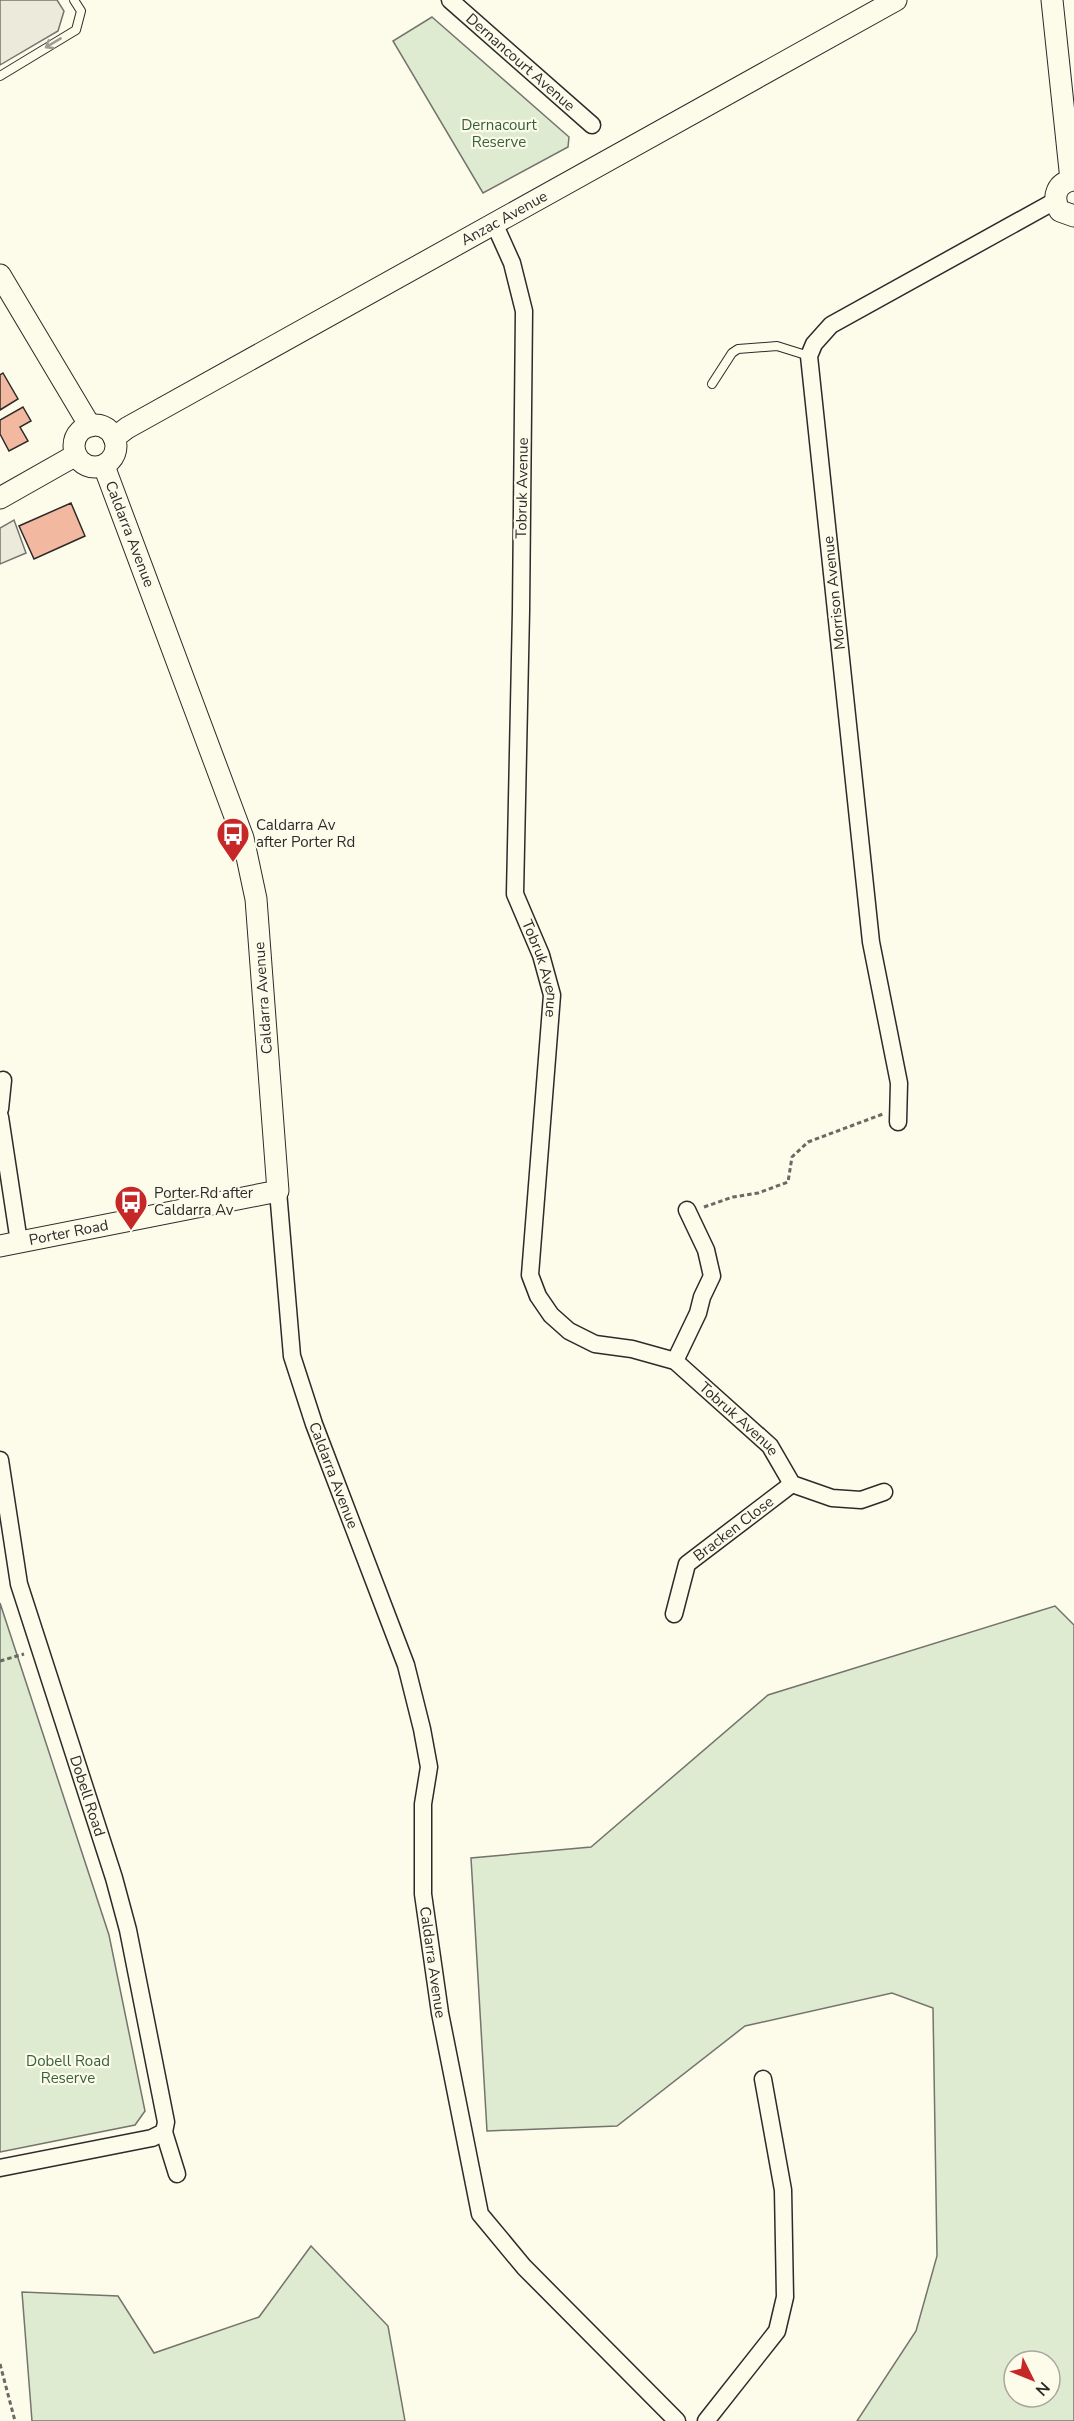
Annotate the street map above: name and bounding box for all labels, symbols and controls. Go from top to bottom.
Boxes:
street label: Dernancourt Avenue [462,9,579,116]
one-way arrow [45,38,62,50]
park label: Dernacourt Reserve [461,115,538,152]
street label: Anzac Avenue [457,186,551,250]
street label: Tobruk Avenue [511,437,533,539]
street label: Caldarra Avenue [101,478,159,590]
street label: Morrison Avenue [818,535,850,651]
place label: Caldarra Av after Porter Rd [256,815,355,852]
bus stop icon: Caldarra Av after Porter Rd [215,816,251,863]
street label: Tobruk Avenue [517,917,562,1018]
street label: Caldarra Avenue [249,941,277,1055]
place label: Porter Rd after Caldarra Av [154,1183,254,1220]
bus stop icon: Porter Rd after Caldarra Av [113,1184,149,1231]
street label: Porter Road [27,1215,110,1250]
street label: Tobruk Avenue [695,1377,783,1459]
street label: Caldarra Avenue [304,1419,363,1531]
street label: Bracken Close [689,1492,778,1566]
street label: Dobell Road [65,1753,110,1839]
street label: Caldarra Avenue [415,1905,451,2020]
park label: Dobell Road Reserve [26,2051,110,2088]
north arrow [1002,2349,1062,2409]
text: N [1030,2377,1054,2400]

